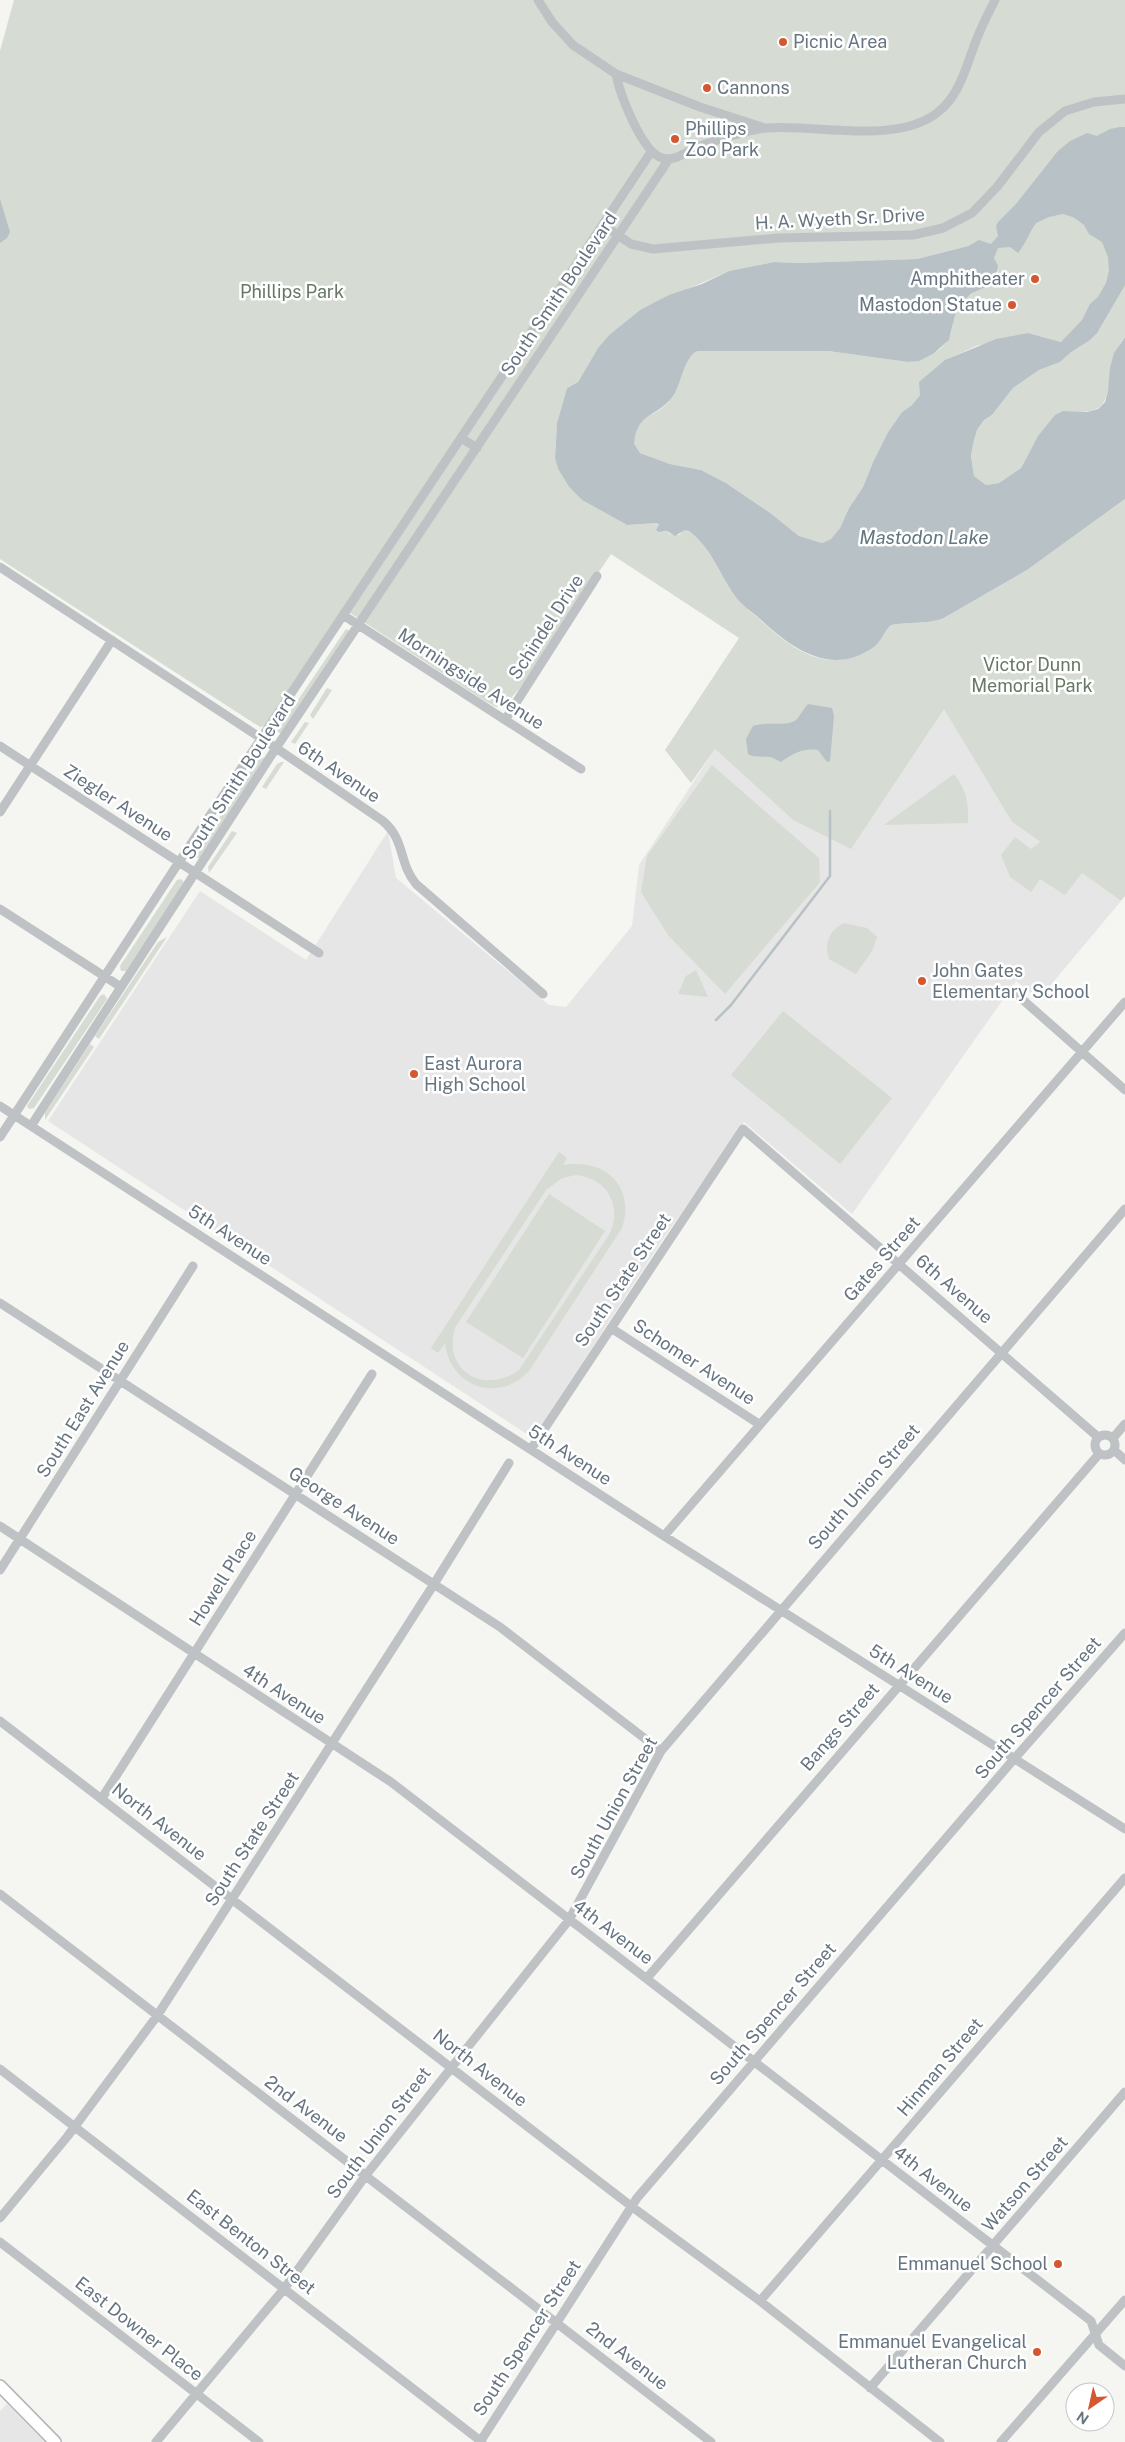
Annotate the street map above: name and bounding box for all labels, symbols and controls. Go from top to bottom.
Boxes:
place label: Picnic Area [793,31,887,52]
marker: Picnic Area [777,36,789,48]
place label: Cannons [717,77,790,98]
marker: Cannons [701,82,713,94]
place label: Phillips Zoo Park [685,118,759,160]
marker: Phillips Zoo Park [669,133,681,145]
street label: H. A. Wyeth Sr. Drive [754,204,925,233]
street label: South Smith Boulevard [496,208,621,379]
place label: Amphitheater [910,268,1025,289]
marker: Amphitheater [1029,273,1041,285]
park label: Phillips Park [240,281,344,302]
place label: Mastodon Statue [859,294,1002,315]
marker: Mastodon Statue [1006,299,1018,311]
water label: Mastodon Lake [859,526,989,548]
street label: Schindel Drive [504,570,587,683]
street label: Morningside Avenue [394,624,548,734]
park label: Victor Dunn Memorial Park [971,654,1093,696]
street label: South Smith Boulevard [177,690,300,863]
street label: 6th Avenue [294,736,384,807]
street label: Ziegler Avenue [60,760,177,846]
place label: John Gates Elementary School [932,960,1090,1002]
marker: John Gates Elementary School [916,975,928,987]
place label: East Aurora High School [424,1053,526,1095]
marker: East Aurora High School [408,1068,420,1080]
street label: 5th Avenue [185,1200,276,1269]
street label: South State Street [570,1209,675,1350]
street label: Gates Street [839,1212,924,1305]
street label: 6th Avenue [912,1250,997,1328]
street label: Schomer Avenue [629,1314,759,1409]
street label: South East Avenue [32,1336,133,1481]
street label: 5th Avenue [525,1420,616,1489]
street label: South Union Street [803,1420,924,1554]
street label: George Avenue [285,1462,403,1549]
street label: Howell Place [185,1526,260,1630]
street label: South Spencer Street [970,1632,1105,1783]
street label: 5th Avenue [865,1639,957,1708]
street label: 4th Avenue [239,1659,330,1728]
street label: Bangs Street [796,1679,883,1775]
street label: South Union Street [566,1733,661,1883]
street label: South State Street [200,1767,303,1910]
street label: North Avenue [108,1778,211,1865]
street label: 4th Avenue [569,1895,658,1969]
street label: South Spencer Street [705,1938,840,2089]
street label: Hinman Street [892,2013,987,2120]
street label: North Avenue [429,2024,532,2111]
street label: South Union Street [322,2063,435,2203]
street label: 2nd Avenue [261,2071,352,2146]
street label: Watson Street [977,2132,1072,2236]
street label: 4th Avenue [889,2141,977,2216]
street label: East Benton Street [183,2185,320,2298]
place label: Emmanuel School [897,2253,1048,2274]
street label: South Spencer Street [468,2256,585,2420]
marker: Emmanuel School [1052,2258,1064,2270]
street label: East Downer Place [71,2272,207,2385]
street label: 2nd Avenue [582,2317,672,2394]
place label: Emmanuel Evangelical Lutheran Church [838,2331,1027,2373]
marker: Emmanuel Evangelical Lutheran Church [1031,2346,1043,2358]
north arrow [1065,2382,1115,2432]
text: N [1074,2408,1092,2427]

